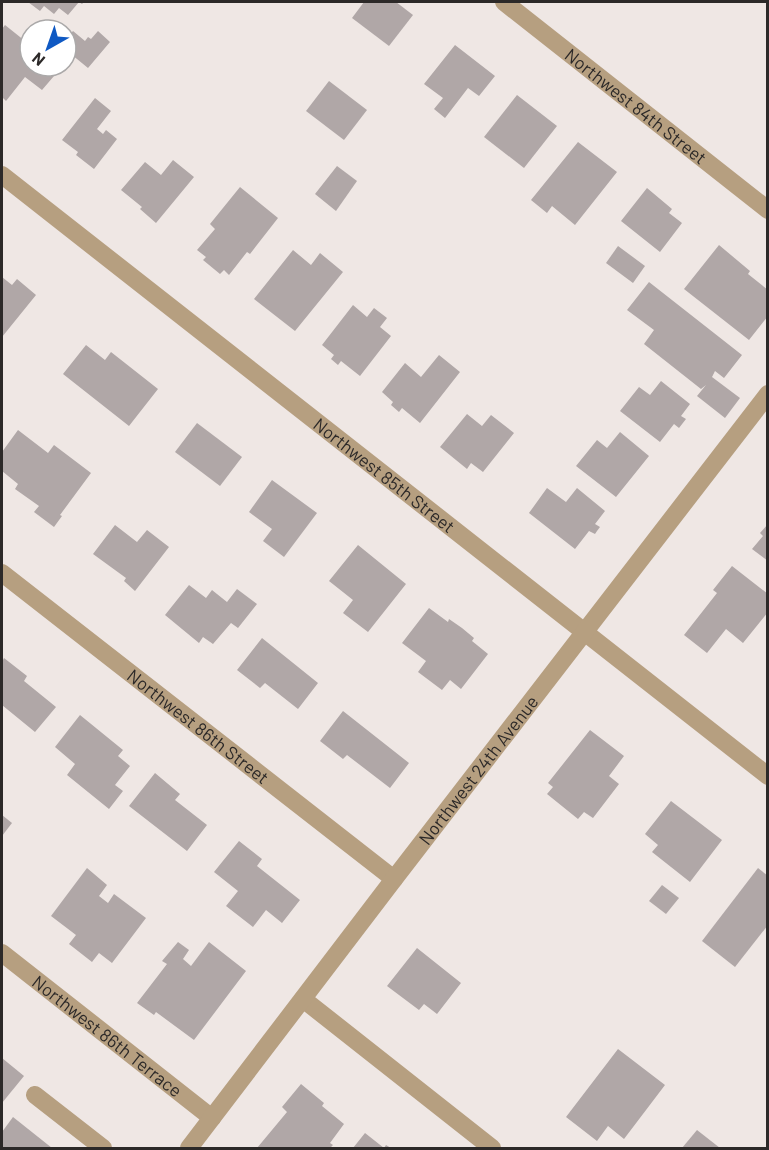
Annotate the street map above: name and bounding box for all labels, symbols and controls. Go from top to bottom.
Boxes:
north arrow [18,18,78,78]
street label: Northwest 84th Street [561,43,711,169]
text: N [28,49,48,71]
street label: Northwest 85th Street [309,413,459,537]
street label: Northwest 86th Street [123,664,273,788]
street label: Northwest 24th Avenue [414,691,543,849]
street label: Northwest 86th Terrace [28,970,187,1101]

